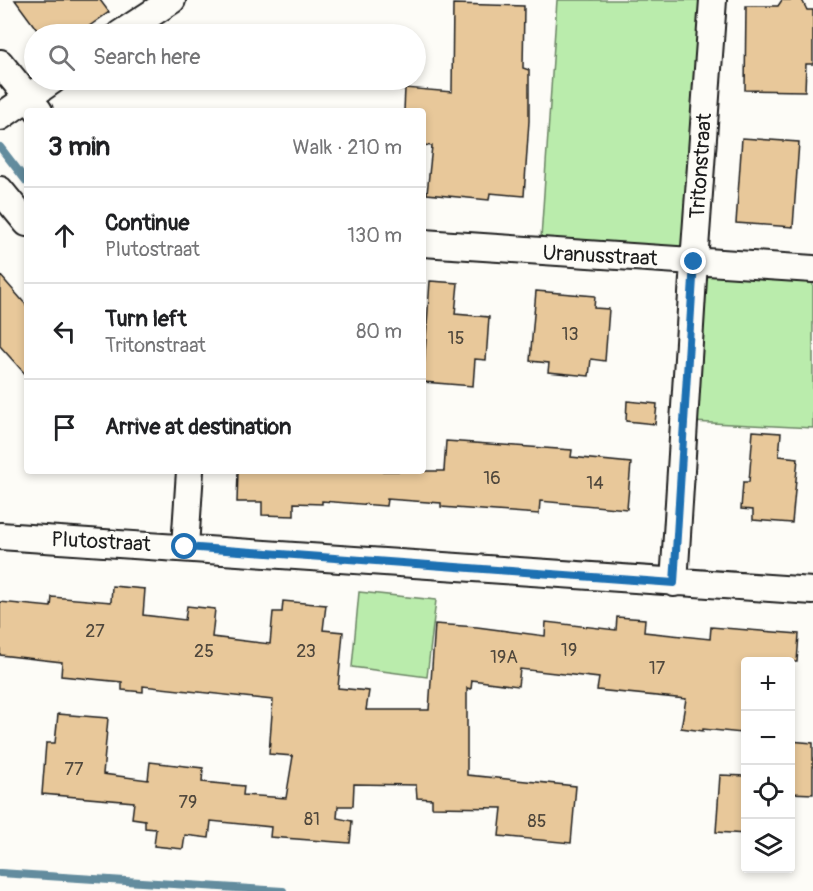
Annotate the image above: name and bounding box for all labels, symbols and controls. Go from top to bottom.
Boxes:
search box [24,24,426,90]
icon: search [45,41,78,74]
text: Search here [93,43,200,71]
street label: Tritonstraat [684,112,718,220]
text: 3 min [48,131,110,163]
text: Walk · 210 m [293,135,402,160]
text: Continue [105,209,189,237]
icon: ahead [48,219,81,252]
text: 130 m [347,223,402,248]
text: Plutostraat [105,237,200,262]
street label: Uranusstraat [542,240,659,273]
route end [680,248,706,274]
text: Turn left [105,305,187,333]
icon: left [48,315,81,348]
text: 80 m [356,319,402,344]
house number: 13 [561,323,579,346]
house number: 15 [448,327,464,350]
text: Tritonstraat [105,333,206,358]
icon: arrive [48,411,81,444]
text: Arrive at destination [105,413,291,441]
house number: 16 [483,467,501,490]
house number: 14 [586,472,604,495]
street label: Plutostraat [51,526,152,558]
route start [171,533,197,559]
house number: 27 [85,620,105,643]
house number: 19 [561,639,577,662]
house number: 25 [194,640,214,663]
house number: 23 [296,640,316,663]
house number: 19A [490,646,518,669]
house number: 17 [649,657,666,680]
map controls [741,657,795,873]
button: + [741,657,795,711]
button: − [741,711,795,765]
house number: 77 [64,758,84,781]
button: locate [741,765,795,819]
house number: 79 [179,791,197,814]
house number: 81 [304,808,320,831]
house number: 85 [528,810,546,833]
button: layers [741,819,795,873]

